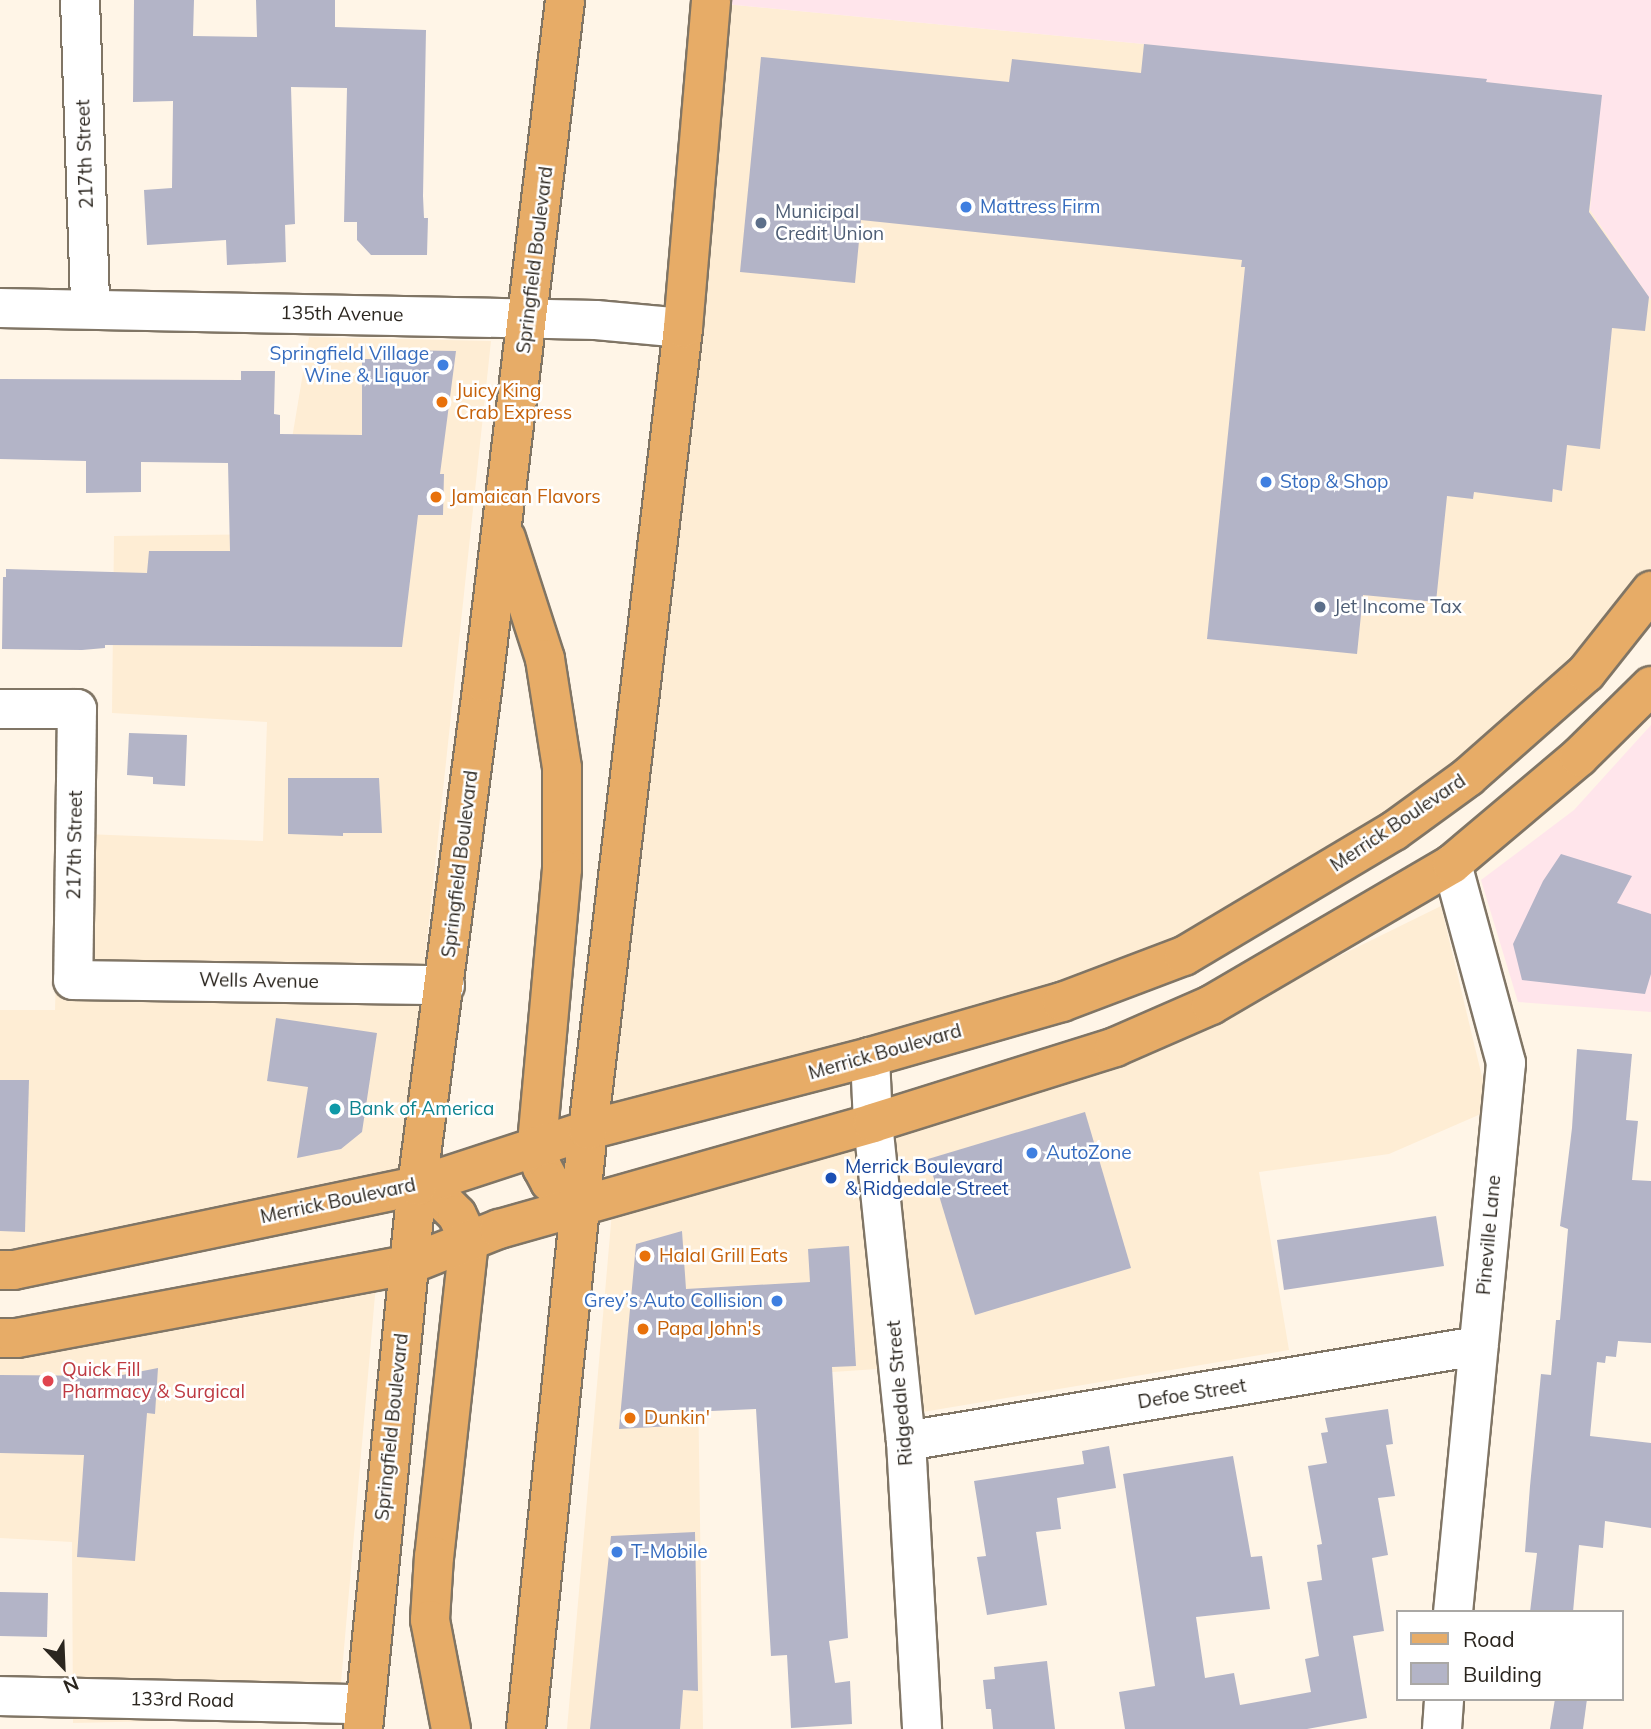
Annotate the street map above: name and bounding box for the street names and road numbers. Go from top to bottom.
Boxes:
street label: 217th Street [72,99,98,209]
street label: Springfield Boulevard [512,165,558,355]
street label: 135th Avenue [280,302,404,326]
street label: Springfield Boulevard [437,769,483,959]
street label: Merrick Boulevard [1326,769,1470,877]
street label: 217th Street [63,790,87,900]
street label: Wells Avenue [199,969,319,993]
street label: Merrick Boulevard [806,1019,964,1085]
street label: Merrick Boulevard [258,1173,418,1229]
street label: Pineville Lane [1472,1174,1506,1296]
street label: Ridgedale Street [882,1319,918,1467]
street label: Springfield Boulevard [371,1332,413,1522]
street label: Defoe Street [1136,1374,1248,1414]
street label: 133rd Road [130,1688,234,1712]

